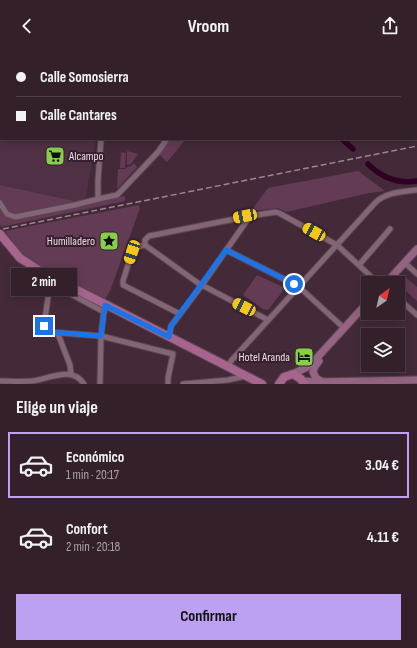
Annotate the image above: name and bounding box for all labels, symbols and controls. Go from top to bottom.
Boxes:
icon: back [16,15,38,37]
icon: share [379,15,401,37]
text: Vroom [188,16,229,37]
text: Calle Somosierra [40,68,129,87]
text: Calle Cantares [40,106,117,125]
supermarket icon: Alcampo [44,145,66,167]
place label: Alcampo [68,149,103,164]
car [232,208,258,224]
car [301,221,327,243]
place icon: Humilladero [98,230,120,252]
place label: Humilladero [47,234,95,249]
car [123,239,141,265]
callout: 2 min [11,268,77,296]
text: 2 min [32,274,56,290]
route start [285,275,303,293]
north arrow [361,276,405,320]
map controls [361,276,405,372]
car [231,296,257,318]
route end [35,317,53,335]
button: layers [361,328,405,372]
hotel icon: Hotel Aranda [293,346,315,368]
place label: Hotel Aranda [238,350,290,365]
text: Elige un viaje [16,397,98,418]
icon: car [18,447,54,483]
text: Económico [66,448,124,467]
text: 3.04 € [365,456,399,475]
text: 1 min · 20:17 [66,467,119,483]
icon: car [18,519,54,555]
text: Confort [66,520,108,539]
text: 4.11 € [367,528,399,547]
text: 2 min · 20:18 [66,539,120,555]
button: Confirmar [16,594,401,640]

